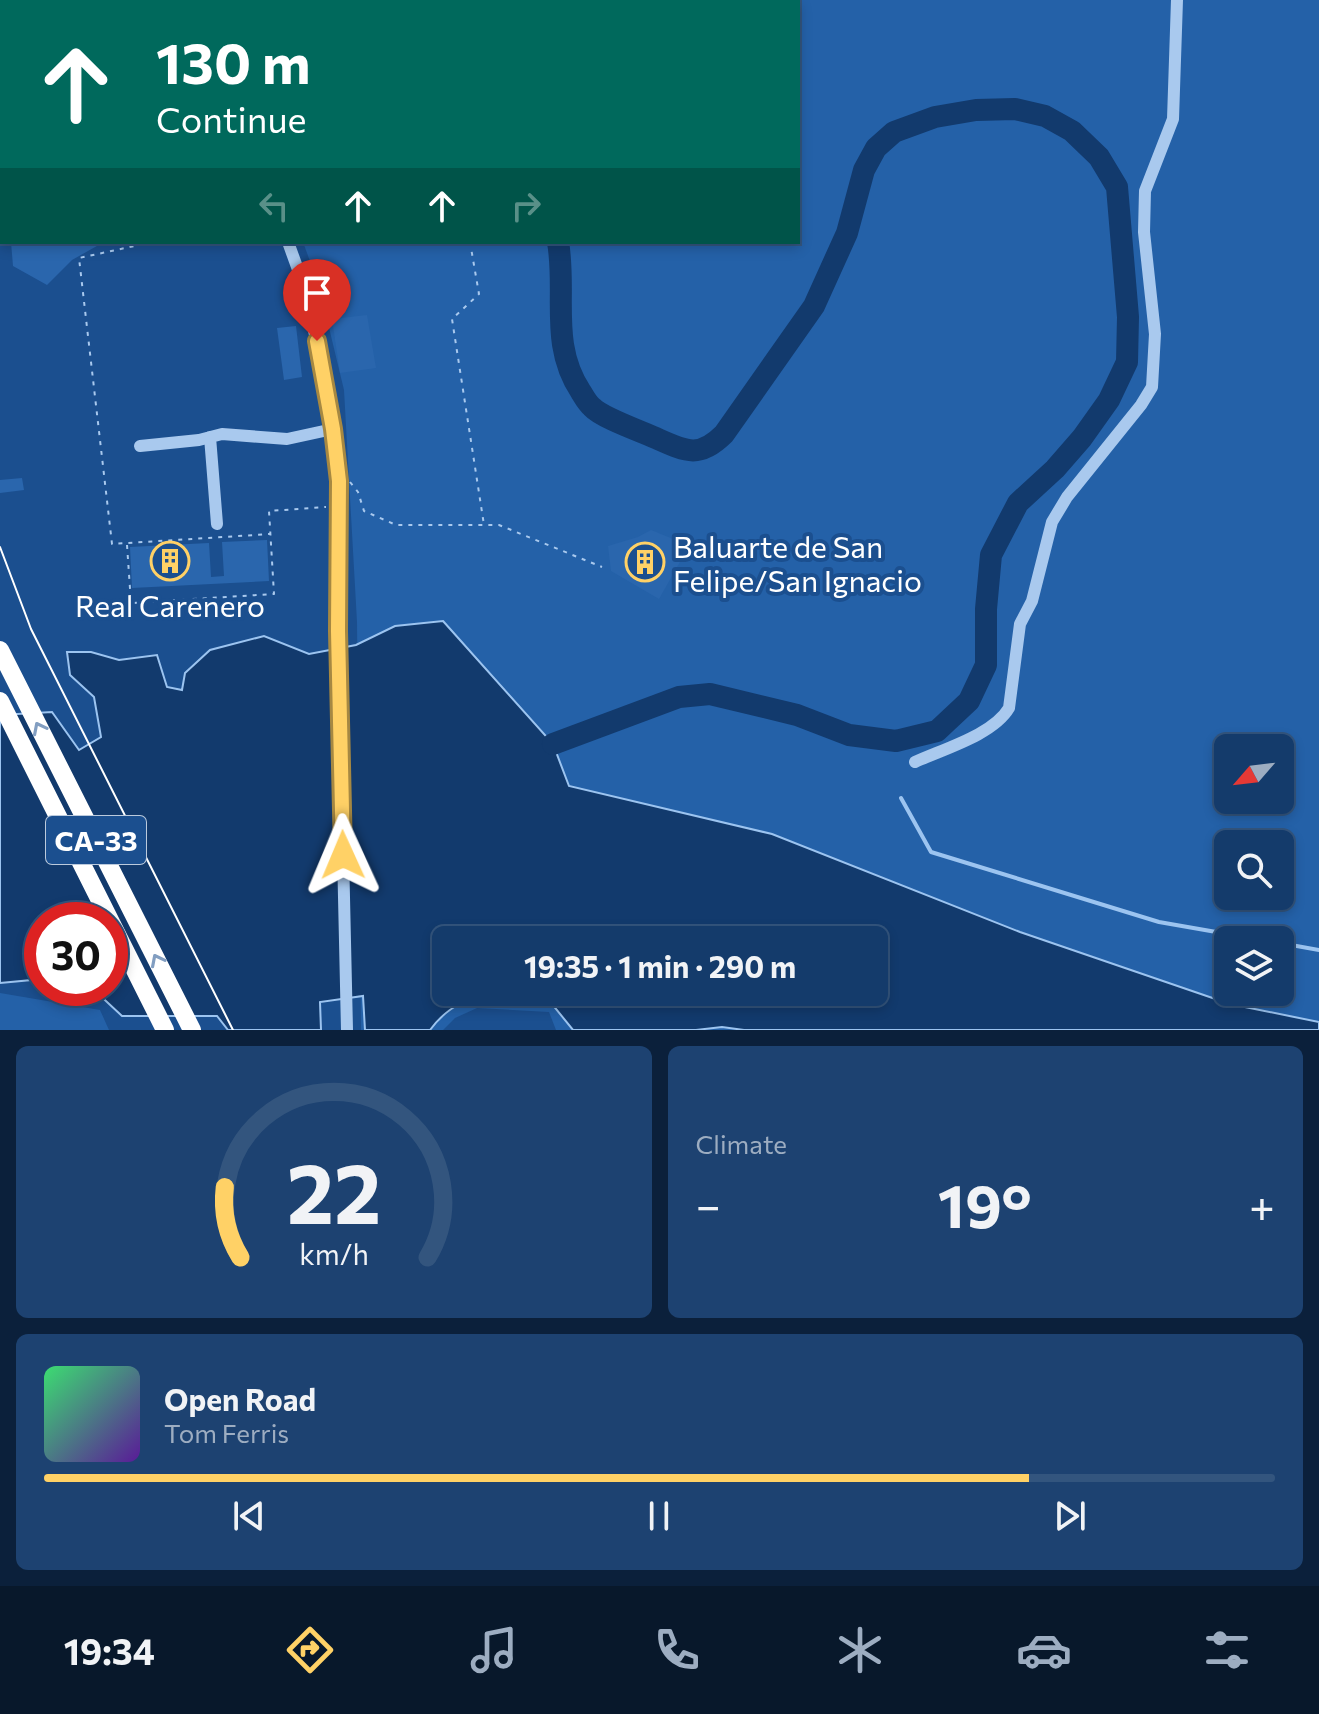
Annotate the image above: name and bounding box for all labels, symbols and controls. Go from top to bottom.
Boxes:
text: 130 m [156,27,311,96]
icon: ahead [24,32,128,136]
text: Continue [156,96,307,140]
icon: left [252,184,296,228]
icon: ahead [336,184,380,228]
icon: ahead [420,184,464,228]
icon: right [504,184,548,228]
pin [283,259,351,341]
icon: arrive [295,271,339,315]
place label: Baluarte de San Felipe/San Ignacio [673,527,922,598]
building icon: Real Carenero [149,540,191,582]
building icon: Baluarte de San Felipe/San Ignacio [624,541,666,583]
place label: Real Carenero [75,586,265,623]
one-way arrow [34,722,49,737]
north arrow [1214,734,1294,814]
map controls [1214,734,1294,1006]
position arrow [301,813,385,897]
road number: CA-33 [46,816,146,864]
button: search [1214,830,1294,910]
speed limit sign: 30 [24,902,128,1006]
button: layers [1214,926,1294,1006]
text: 19:35 · 1 min · 290 m [524,947,796,984]
one-way arrow [151,954,166,969]
text: Climate [696,1128,787,1159]
text: 22 [286,1139,381,1241]
text: 19° [938,1167,1032,1240]
text: − [696,1177,721,1231]
text: + [1249,1177,1275,1231]
text: km/h [299,1236,369,1271]
text: Open Road [164,1380,316,1417]
text: Tom Ferris [164,1417,289,1448]
icon: previous [227,1494,271,1538]
icon: pause [637,1494,681,1538]
icon: next [1048,1494,1092,1538]
icon: directions [282,1622,338,1678]
icon: music [466,1622,522,1678]
icon: phone [649,1622,705,1678]
icon: climate [832,1622,888,1678]
icon: car [1016,1622,1072,1678]
icon: filters [1199,1622,1255,1678]
text: 19:34 [64,1628,155,1672]

